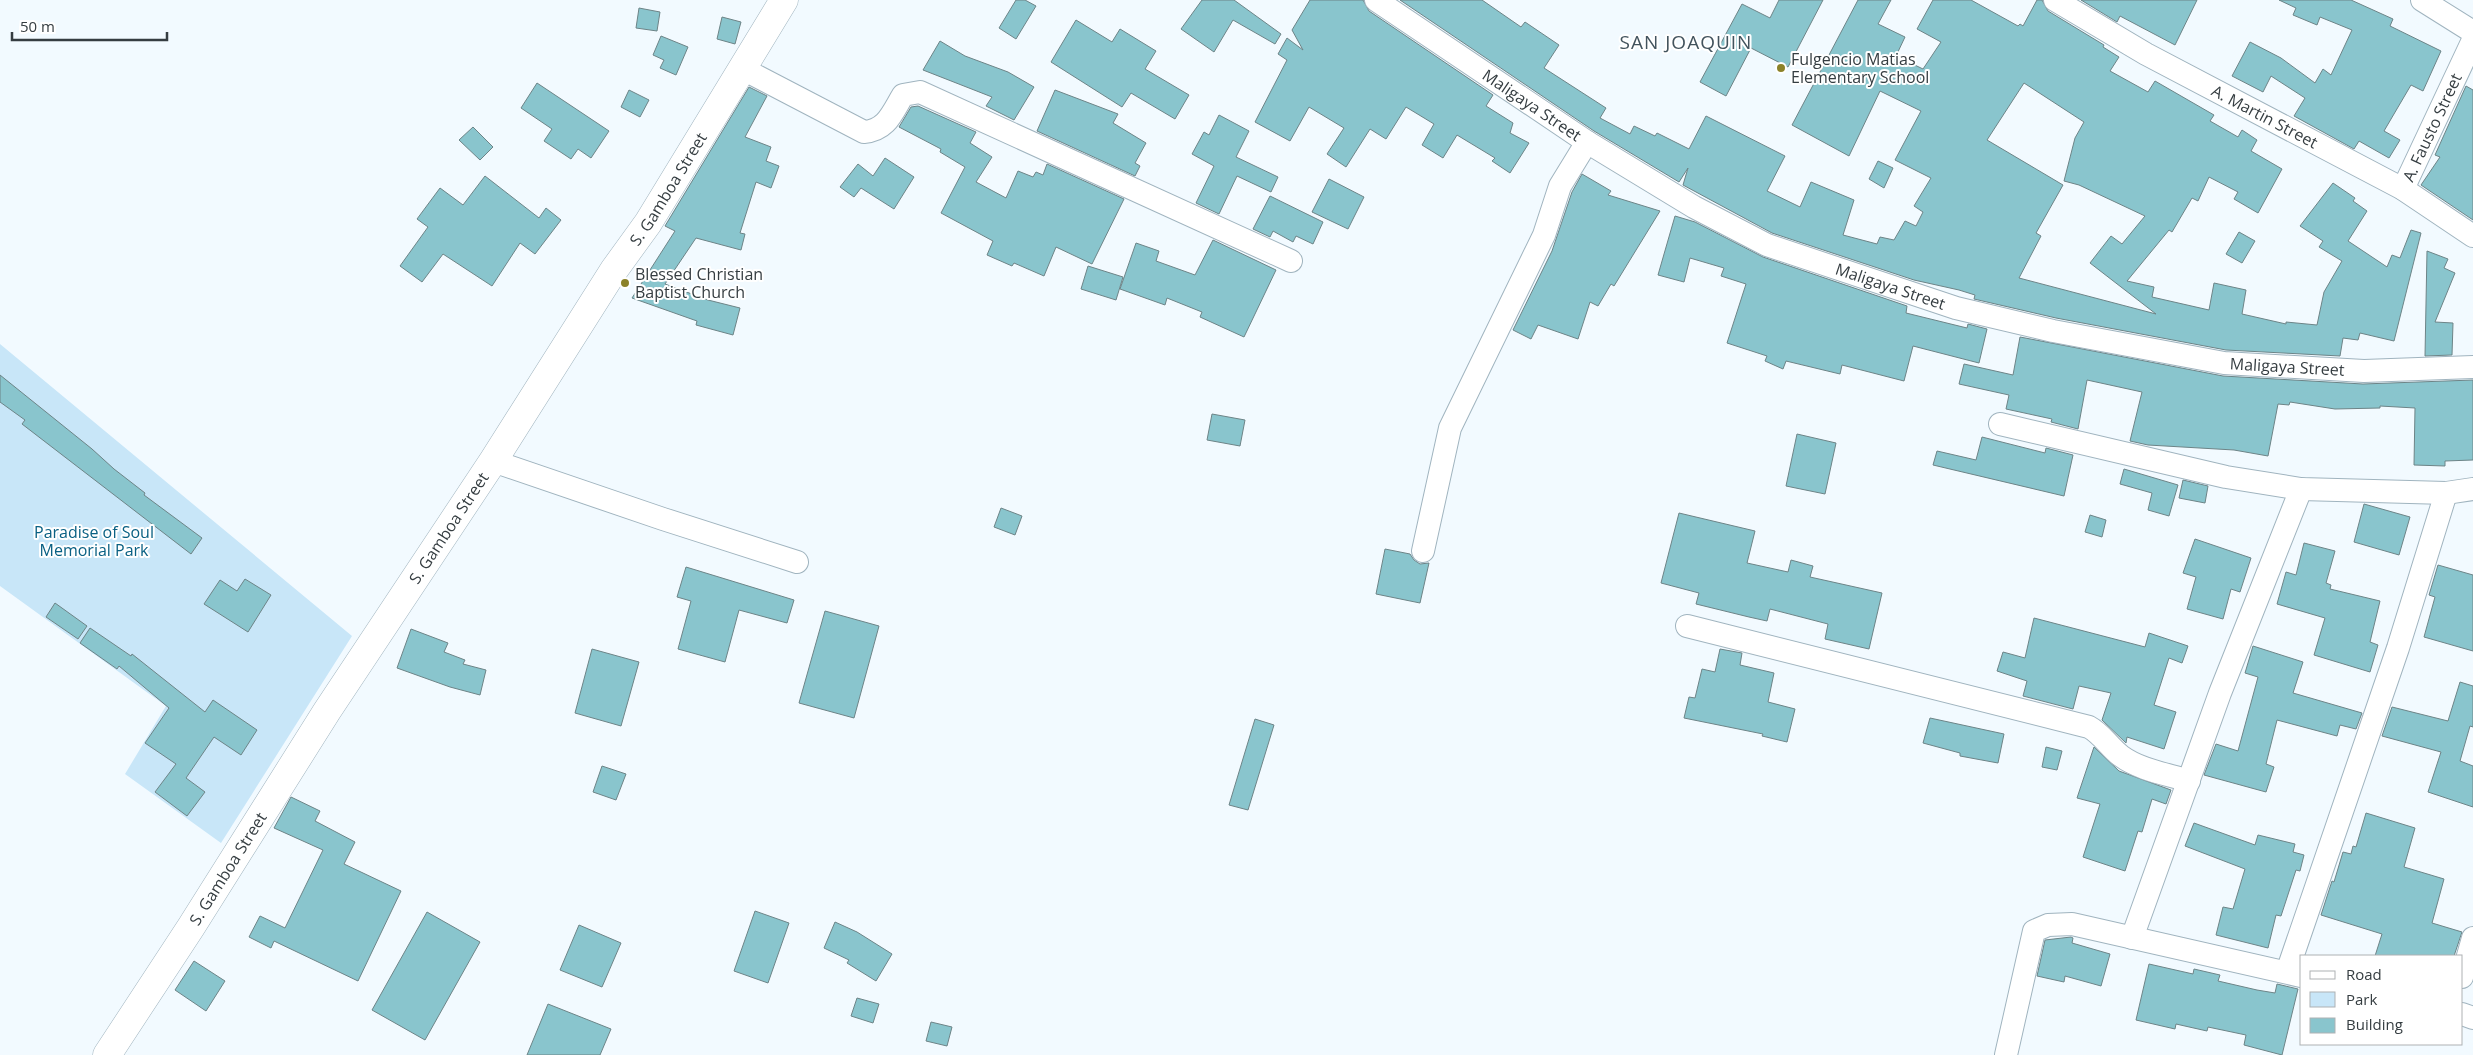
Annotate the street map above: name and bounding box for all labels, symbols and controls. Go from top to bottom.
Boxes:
scale bar [12,10,168,42]
text: 50 m [20,16,55,36]
district label: SAN JOAQUIN [1620,29,1752,55]
place label: Fulgencio Matias Elementary School [1791,48,1929,88]
marker: Fulgencio Matias Elementary School [1775,62,1787,74]
street label: Maligaya Street [1478,64,1586,146]
street label: A. Fausto Street [2397,69,2467,185]
street label: A. Martin Street [2208,80,2322,153]
street label: S. Gamboa Street [624,128,712,250]
street label: Maligaya Street [1833,258,1949,315]
place label: Blessed Christian Baptist Church [635,263,763,303]
marker: Blessed Christian Baptist Church [619,277,631,289]
street label: Maligaya Street [2229,352,2345,381]
street label: S. Gamboa Street [403,468,494,588]
park label: Paradise of Soul Memorial Park [34,521,154,561]
street label: S. Gamboa Street [184,808,272,929]
legend [2300,955,2463,1045]
text: Road [2346,964,2382,984]
text: Park [2346,989,2377,1009]
text: Building [2346,1014,2403,1034]

